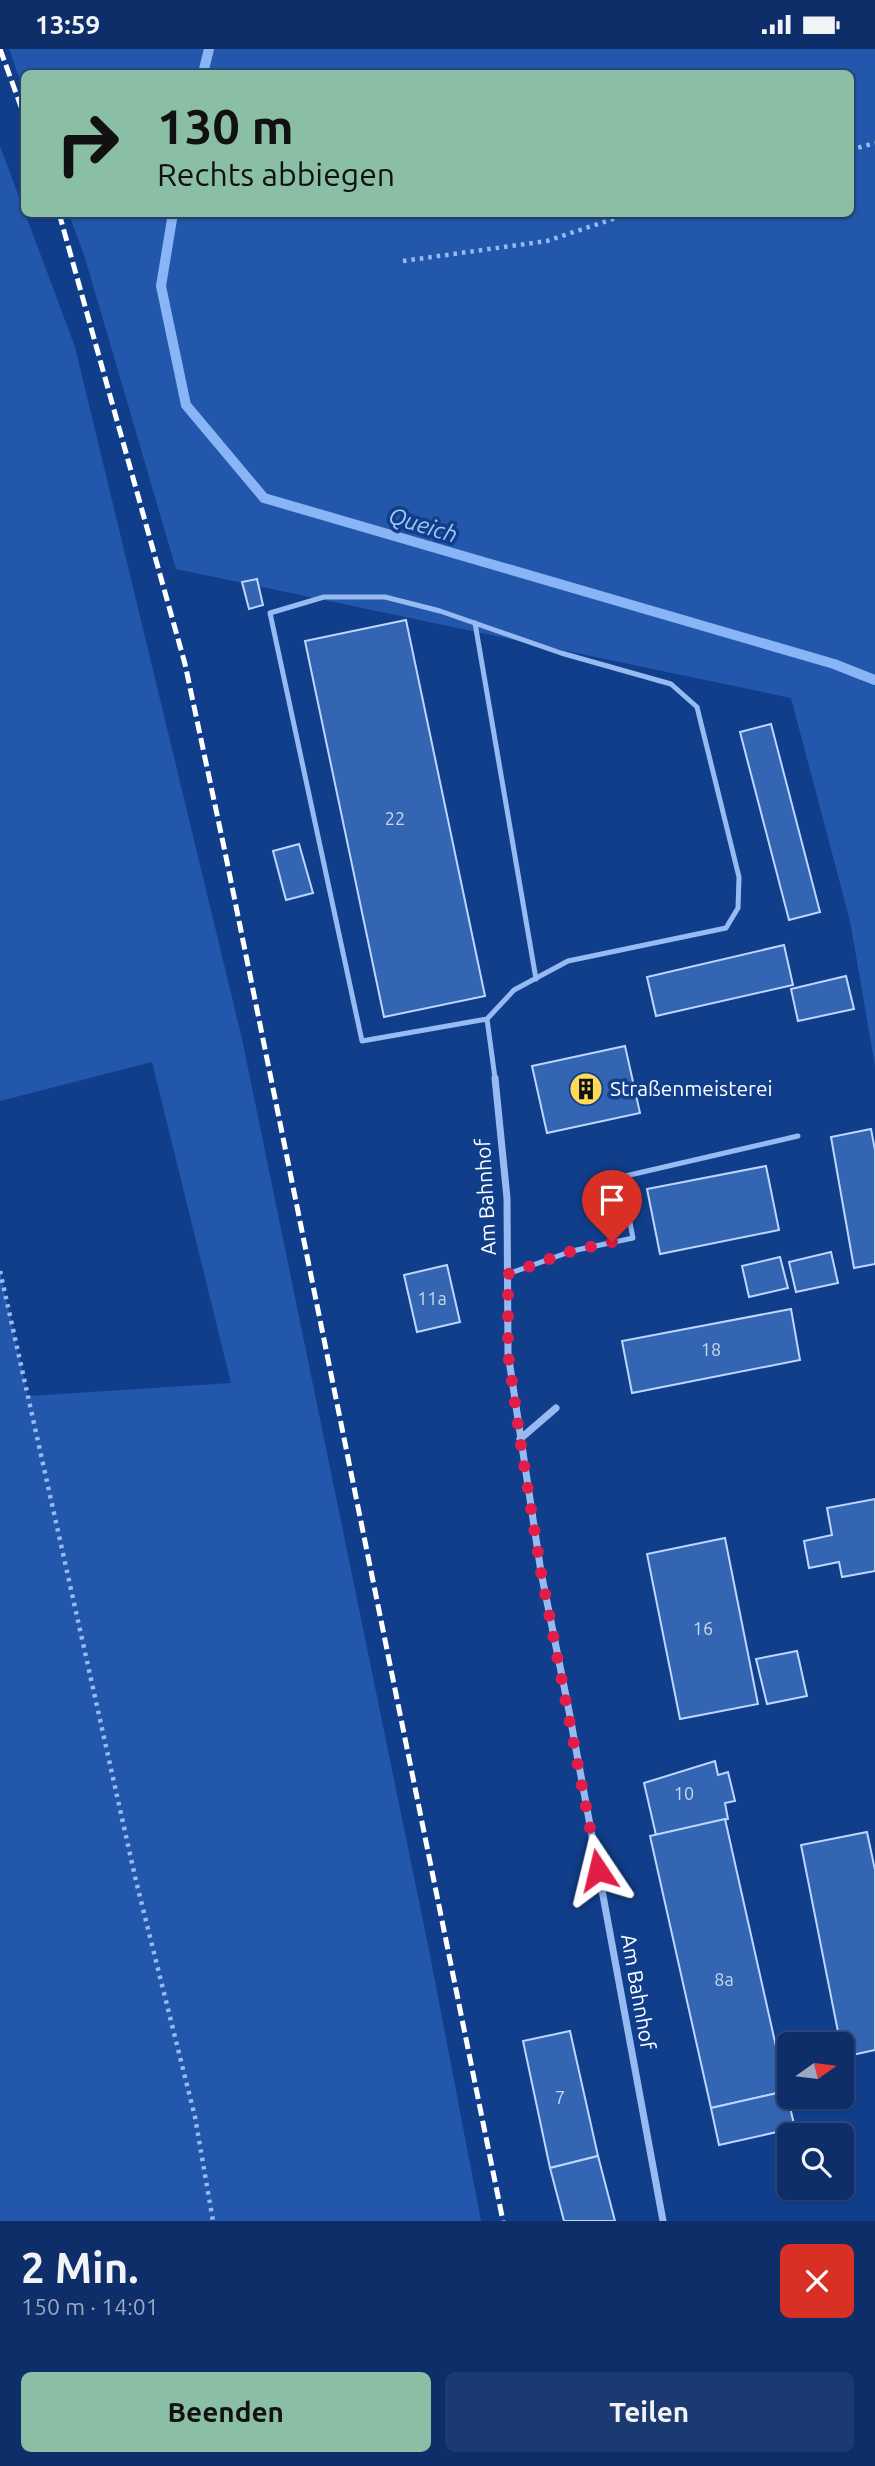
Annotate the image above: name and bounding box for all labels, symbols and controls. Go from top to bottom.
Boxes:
text: 13:59 [35,10,100,39]
icon: right [42,98,133,189]
text: 130 m [157,98,294,153]
text: Rechts abbiegen [157,156,395,192]
water label: Queich [386,502,461,547]
house number: 22 [385,808,405,828]
building icon: Straßenmeisterei [567,1070,605,1108]
place label: Straßenmeisterei [610,1076,773,1100]
street label: Am Bahnhof [470,1137,500,1256]
pin [582,1170,642,1242]
icon: arrive [593,1181,631,1219]
house number: 11a [417,1288,447,1308]
house number: 18 [701,1339,721,1359]
house number: 16 [693,1618,713,1638]
house number: 10 [674,1783,694,1803]
position arrow [561,1833,635,1907]
street label: Am Bahnhof [617,1932,661,2052]
house number: 8a [714,1969,734,1989]
north arrow [777,2032,854,2109]
map controls [777,2032,854,2200]
house number: 7 [555,2087,565,2107]
button: search [777,2123,854,2200]
text: 2 Min. [21,2244,139,2291]
button: close [780,2244,854,2318]
text: 150 m · 14:01 [21,2294,159,2319]
button: Beenden [21,2372,431,2452]
button: Teilen [445,2372,854,2452]

